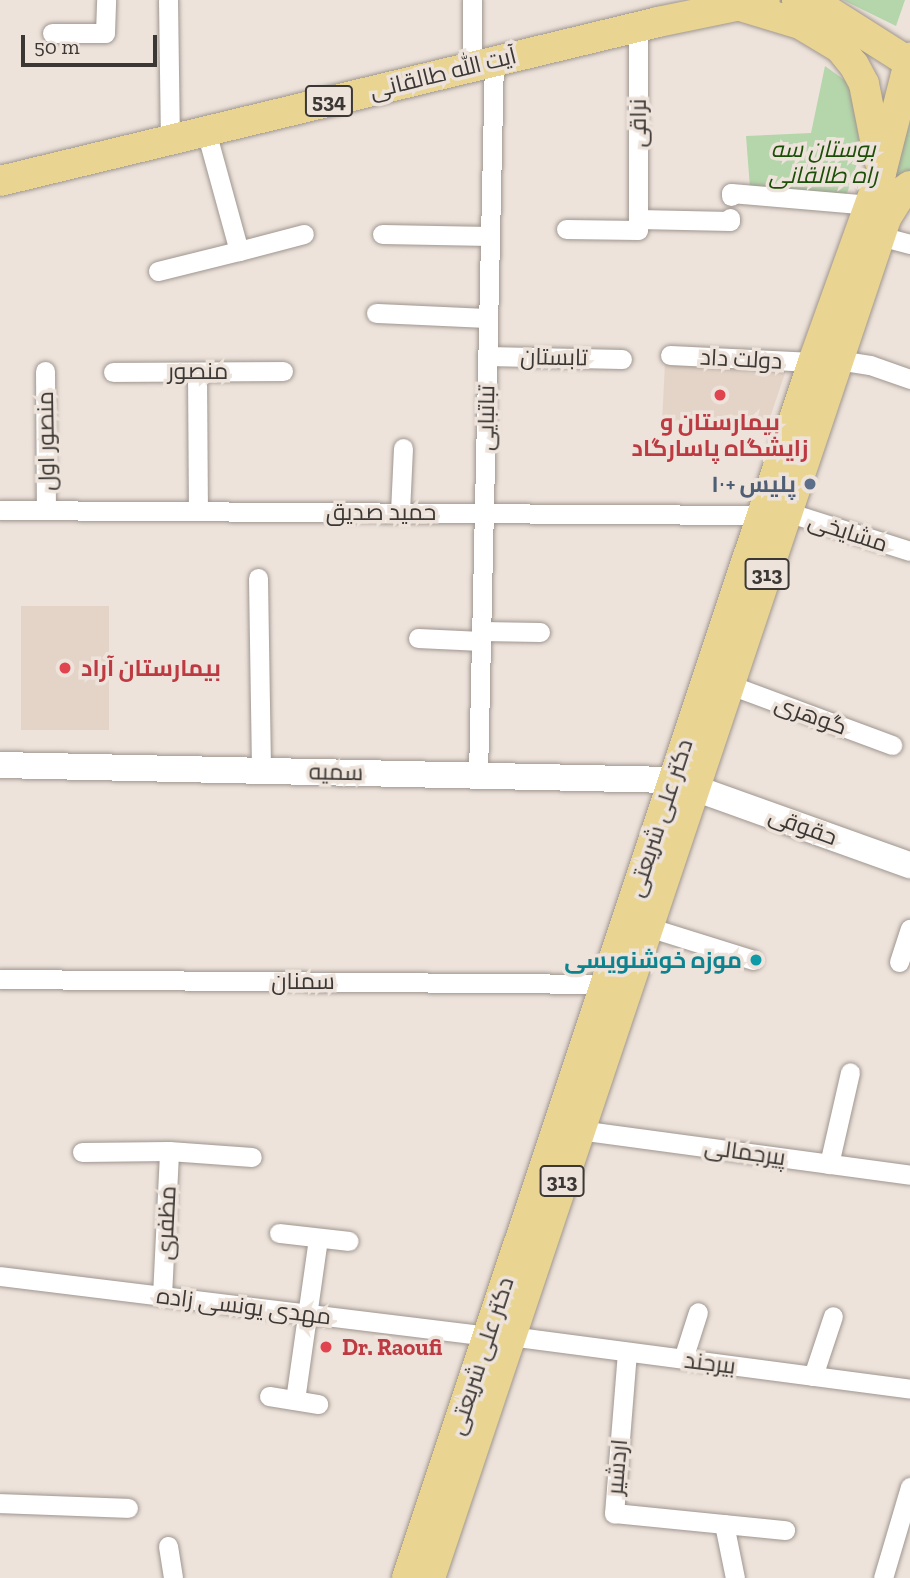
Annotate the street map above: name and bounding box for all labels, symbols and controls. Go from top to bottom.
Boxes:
scale bar [24,21,161,65]
text: 50 m [34,34,80,59]
street label: آیت الله طالقانی [367,41,519,105]
road number: 534 [304,84,354,119]
street label: نراقی [624,99,652,147]
park label: بوستان سه راه طالقانی [769,135,877,189]
street label: تابستان [520,343,588,371]
street label: دولت داد [699,343,783,375]
street label: منصور [168,357,228,385]
street label: تباتبایی [472,385,500,451]
marker: بیمارستان و زایشگاه پاسارگاد [710,385,730,405]
street label: منصور اول [31,391,61,491]
place label: بیمارستان و زایشگاه پاسارگاد [632,408,808,462]
place label: پلیس +۱۰ [711,470,796,498]
marker: پلیس +۱۰ [802,476,818,492]
street label: حمید صدیق [326,498,436,526]
street label: مشایخی [805,506,891,558]
road number: 313 [744,556,790,592]
place label: بیمارستان آراد [81,654,221,682]
marker: بیمارستان آراد [55,658,75,678]
street label: گوهری [771,689,851,741]
street label: دکتر علی شریعتی [622,736,698,900]
street label: سمیه [308,758,364,786]
street label: حقوقی [765,801,841,851]
place label: موزه خوشنویسی [564,946,742,974]
marker: موزه خوشنویسی [748,952,764,968]
street label: سمنان [271,967,335,995]
street label: پیرجمالی [703,1133,787,1171]
road number: 313 [539,1164,585,1198]
street label: مظفری [150,1185,182,1261]
street label: دکتر علی شریعتی [443,1274,519,1438]
street label: مهدی یونسی زاده [155,1282,333,1330]
place label: Dr. Raoufi [342,1333,443,1361]
marker: Dr. Raoufi [316,1337,336,1357]
street label: بیرجند [683,1346,737,1380]
street label: اردشیر [601,1438,633,1496]

